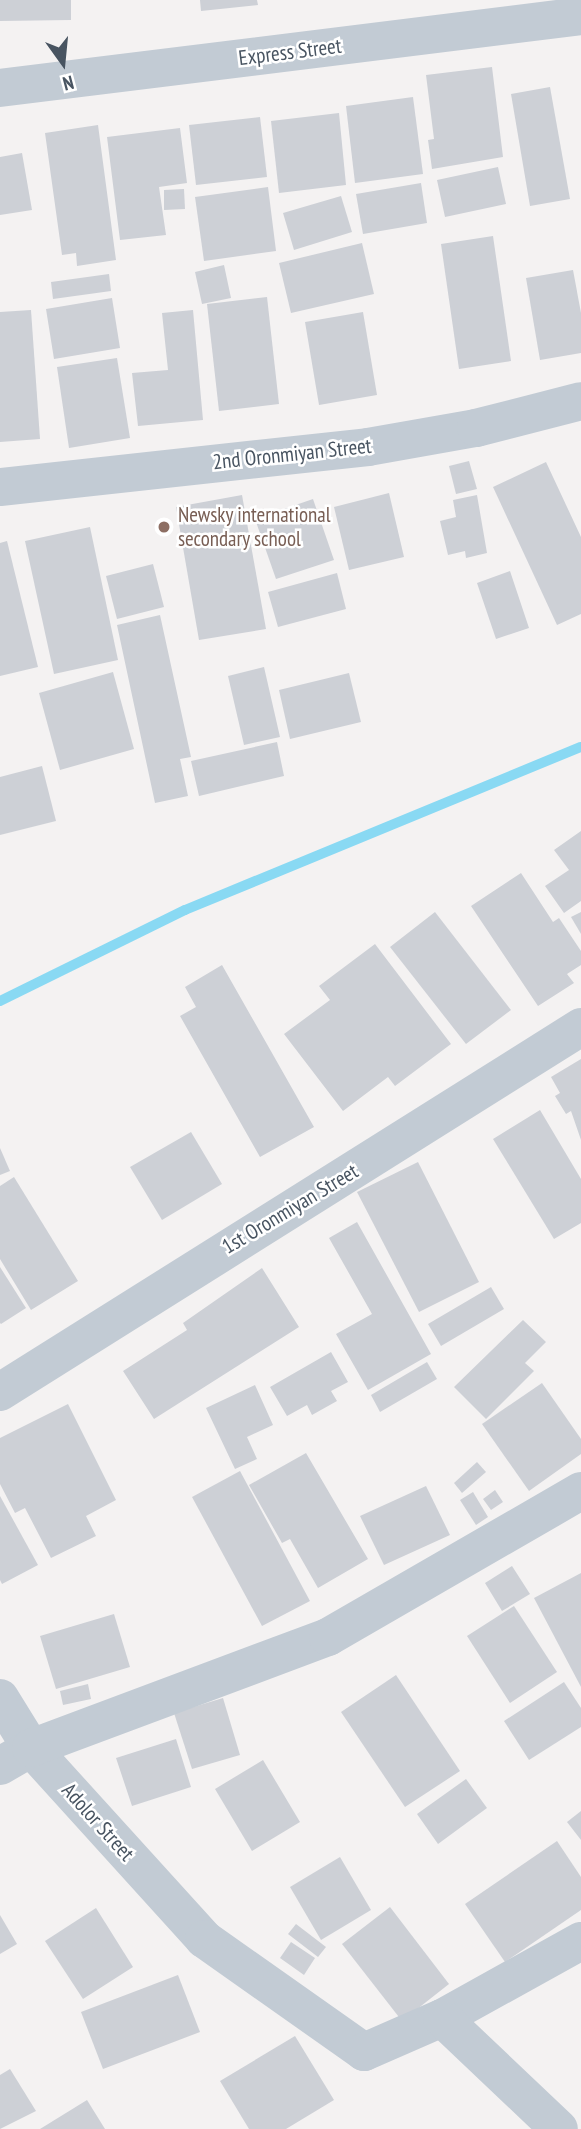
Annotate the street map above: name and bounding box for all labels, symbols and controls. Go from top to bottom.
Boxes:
north arrow [28,28,98,98]
street label: Express Street [237,33,343,71]
text: N [60,70,77,96]
street label: 2nd Oronmiyan Street [211,433,373,475]
place label: Newsky international secondary school [178,502,331,552]
marker: Newsky international secondary school [156,519,172,535]
street label: 1st Oronmiyan Street [218,1159,362,1259]
street label: Adolor Street [57,1778,139,1866]

